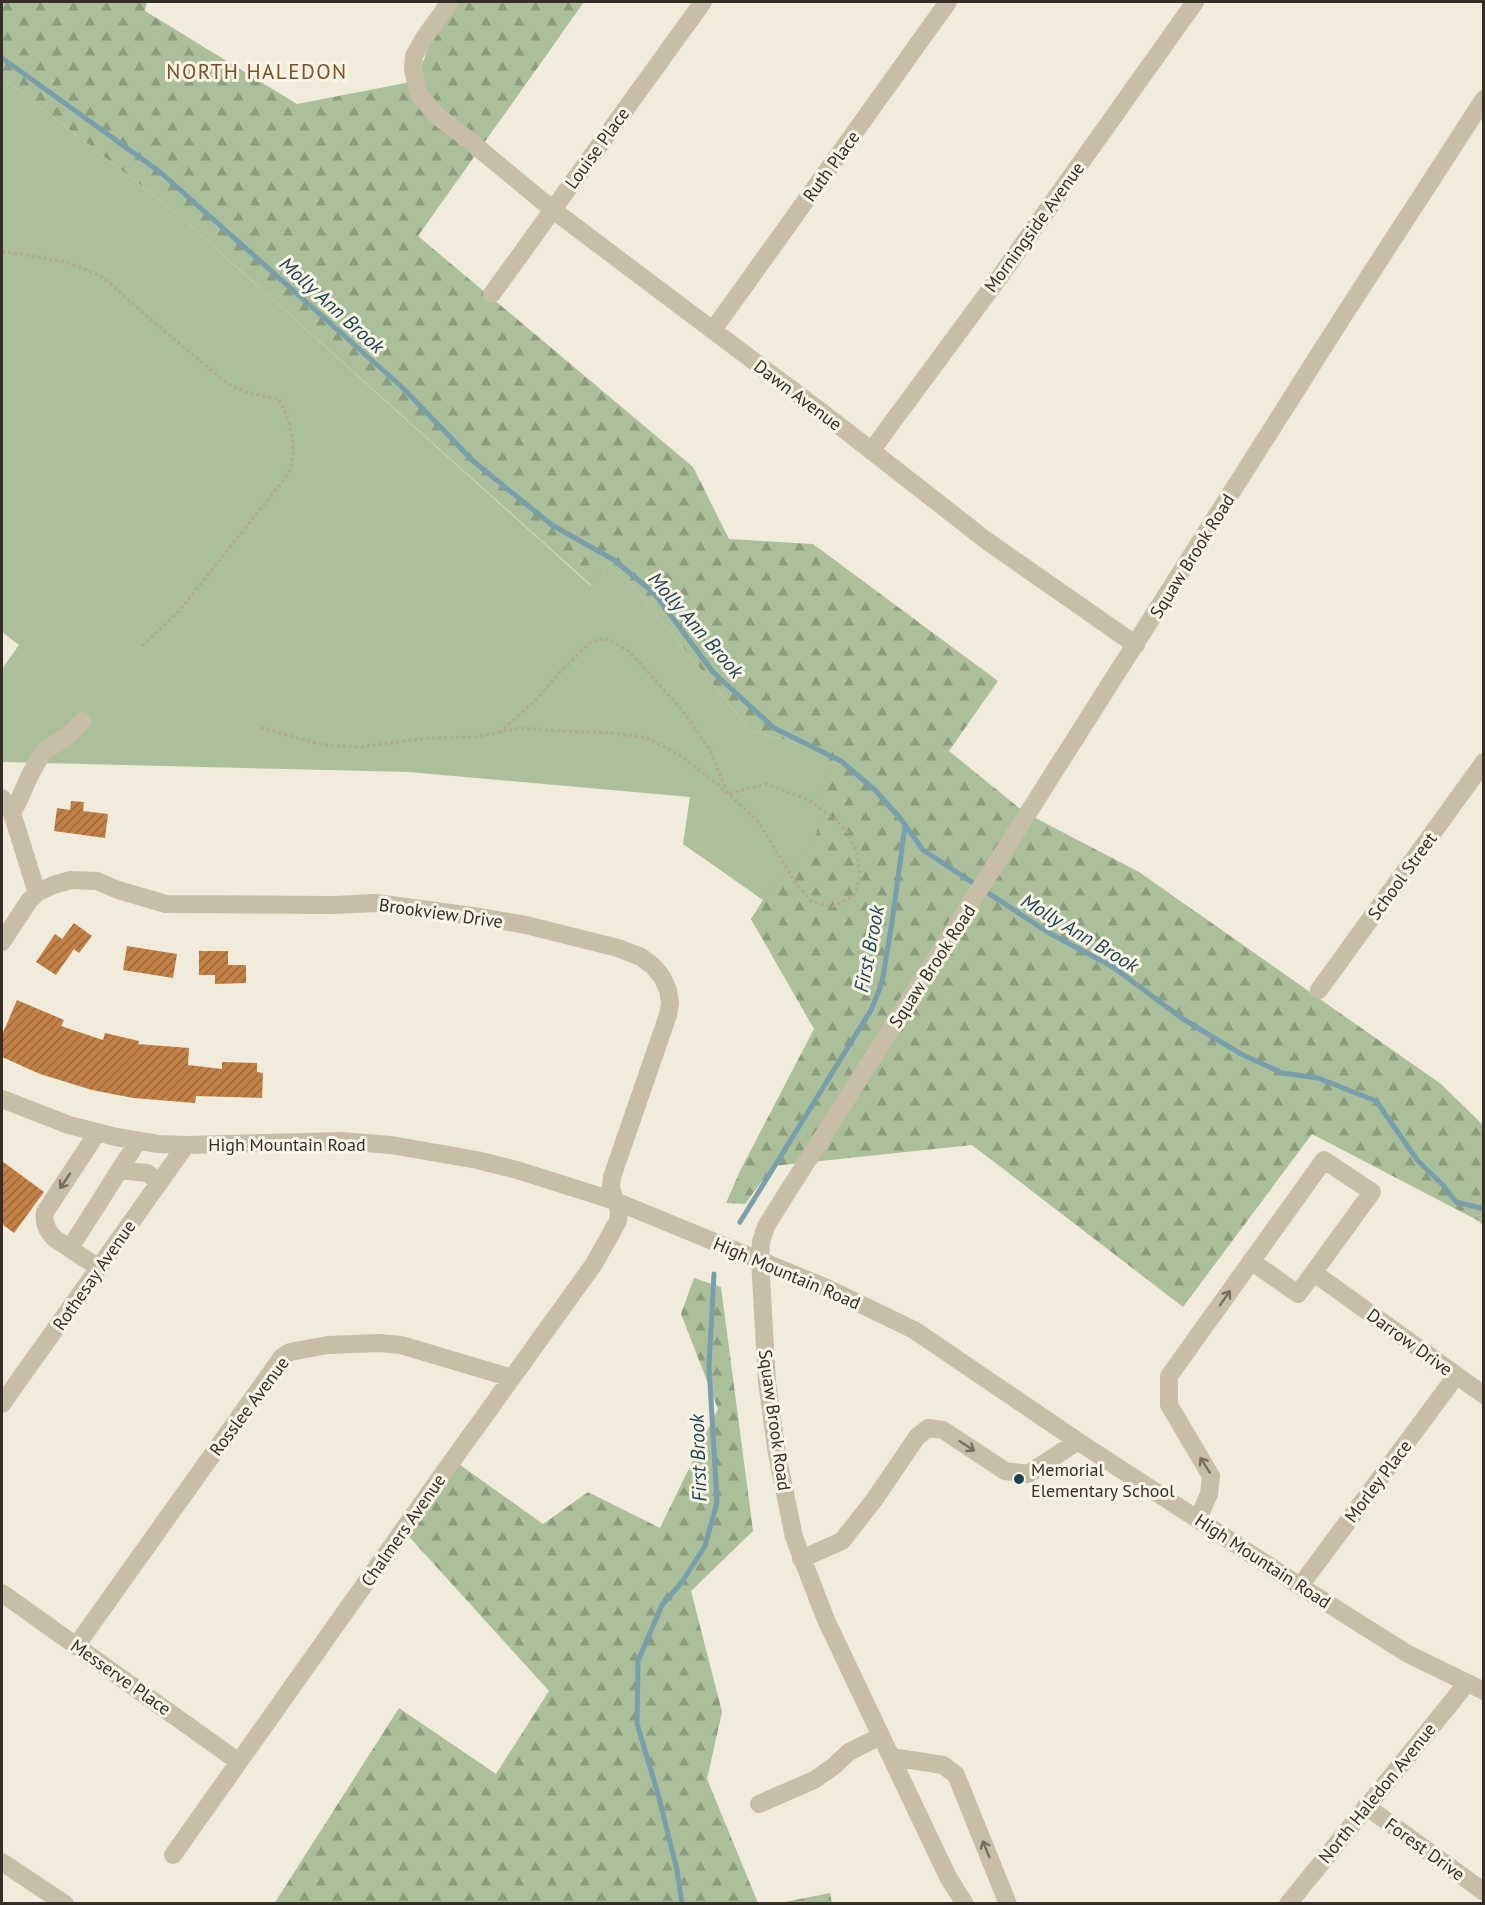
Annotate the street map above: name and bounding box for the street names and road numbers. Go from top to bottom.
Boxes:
street label: Louise Place [560,103,634,193]
street label: Ruth Place [798,126,864,206]
street label: Morningside Avenue [979,157,1089,297]
street label: Dawn Avenue [749,354,847,436]
street label: Squaw Brook Road [1145,490,1239,622]
street label: School Street [1362,828,1442,924]
street label: Brookview Drive [378,893,504,933]
street label: Squaw Brook Road [884,900,980,1032]
street label: High Mountain Road [208,1133,366,1156]
street label: Rothesay Avenue [48,1215,140,1335]
street label: High Mountain Road [710,1232,864,1314]
street label: Darrow Drive [1363,1303,1457,1381]
street label: Squaw Brook Road [754,1348,796,1492]
street label: Rosslee Avenue [204,1352,294,1460]
street label: Morley Place [1339,1435,1417,1527]
street label: Chalmers Avenue [356,1469,450,1591]
street label: High Mountain Road [1191,1509,1335,1613]
street label: Messerve Place [66,1634,176,1720]
street label: North Haledon Avenue [1313,1718,1441,1868]
street label: Forest Drive [1381,1812,1469,1886]

